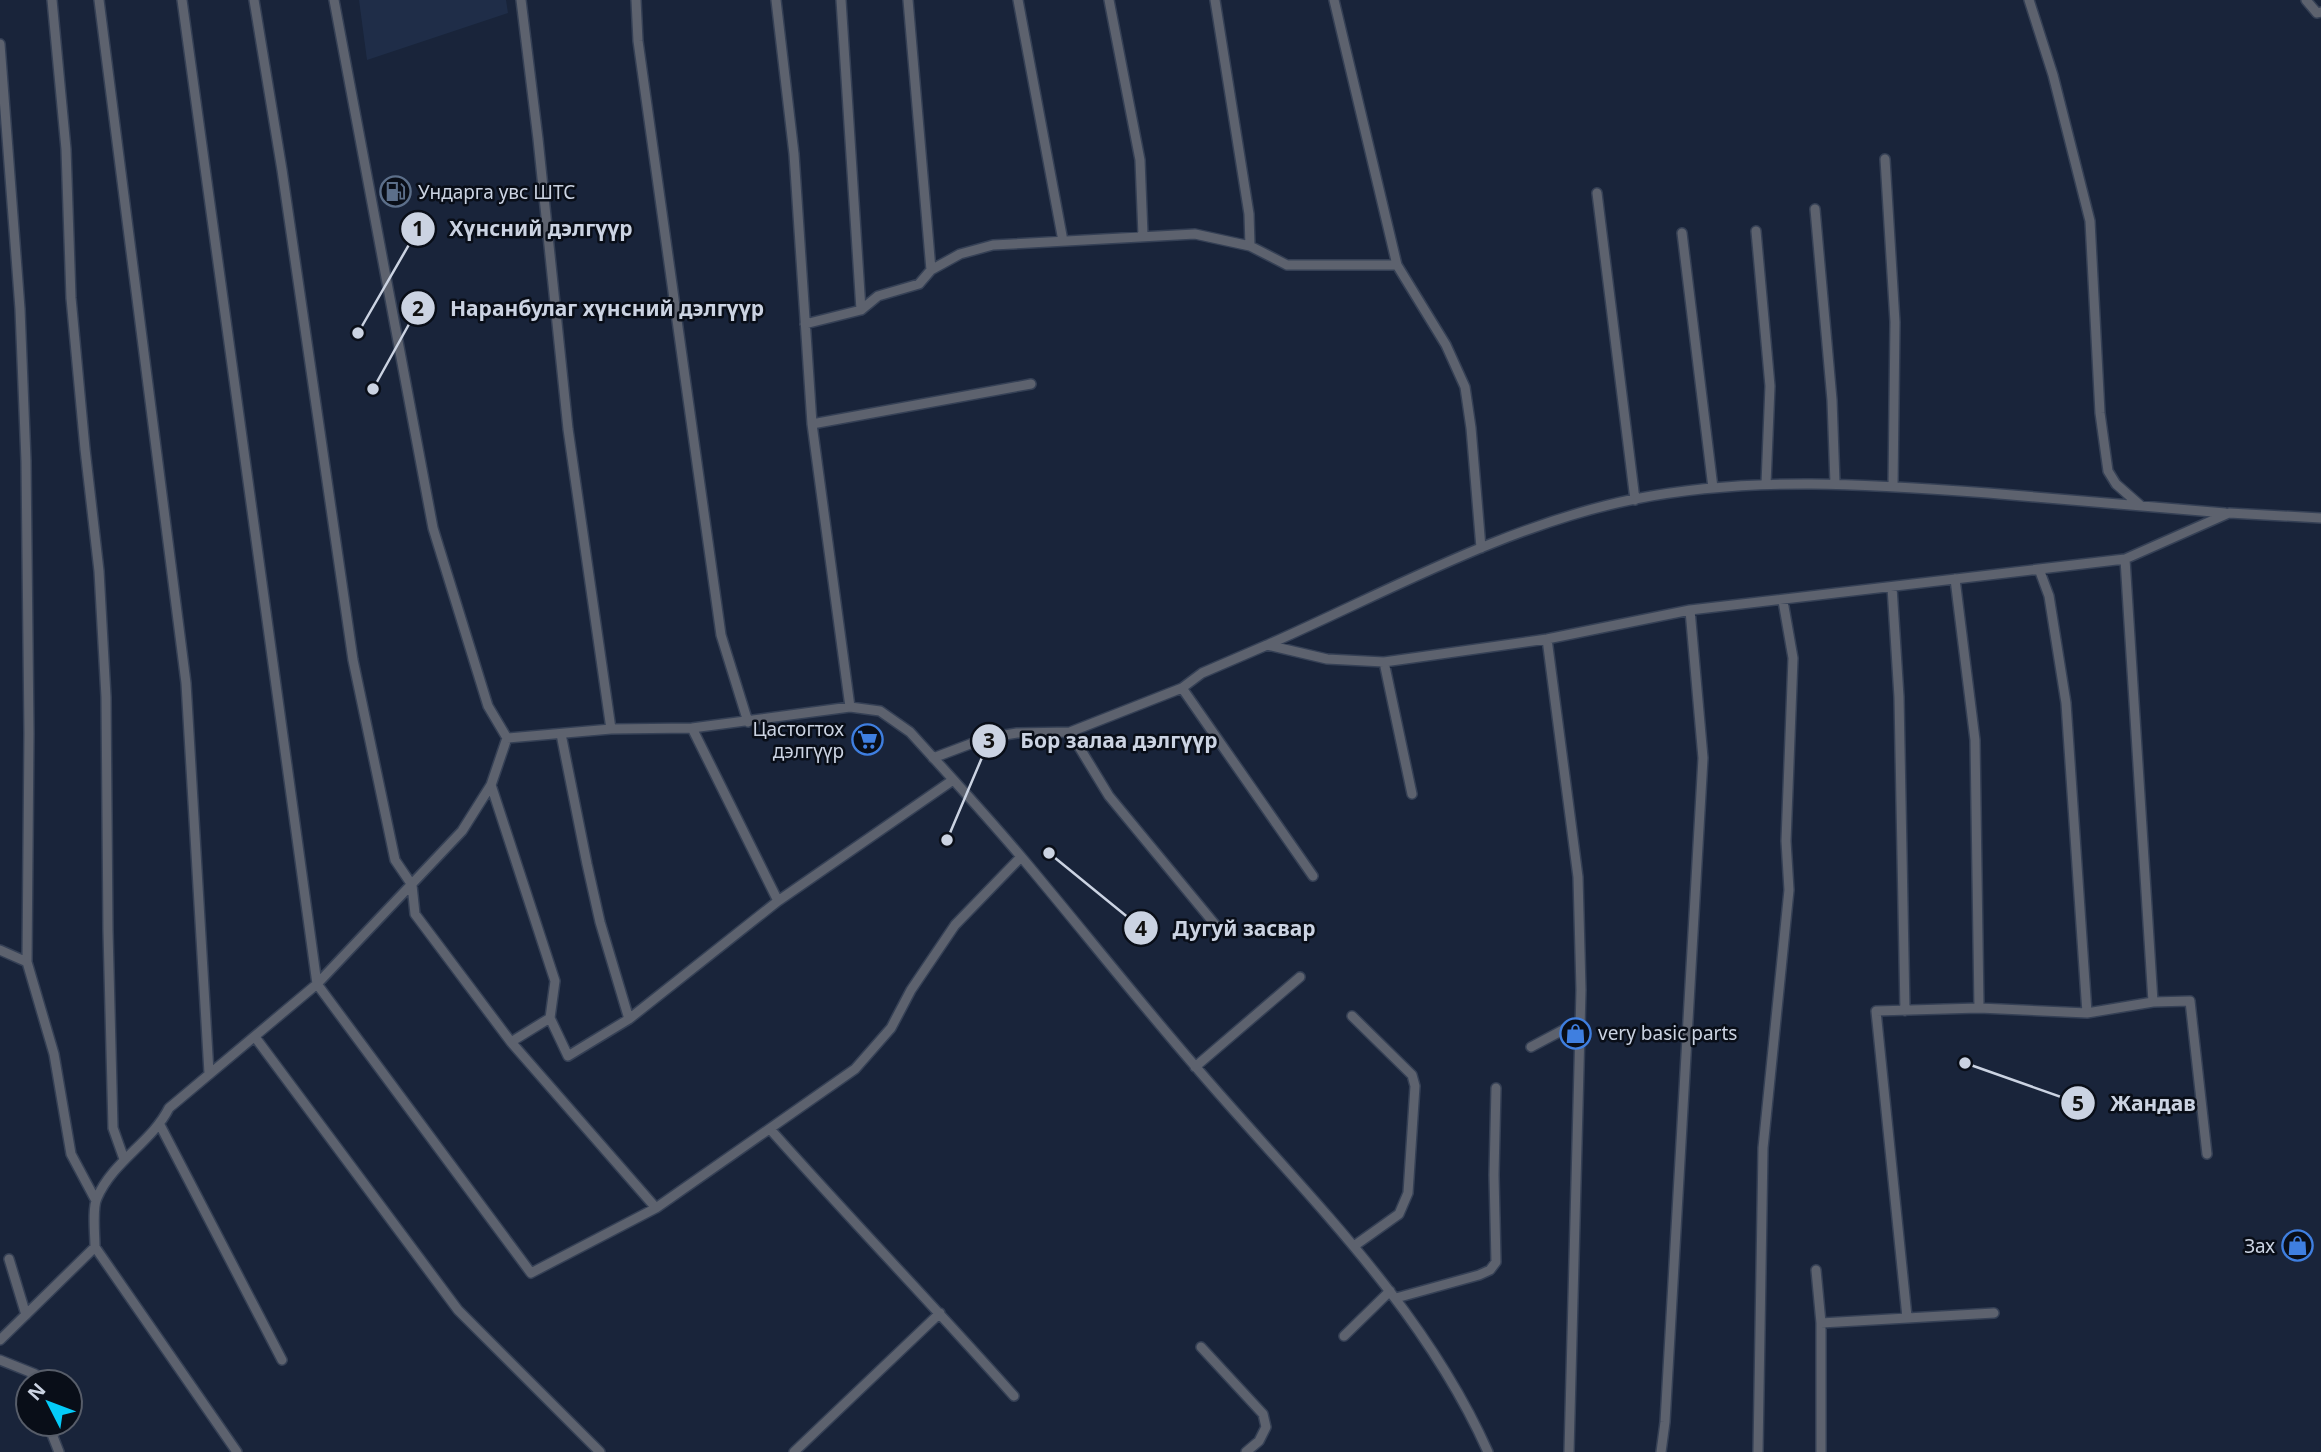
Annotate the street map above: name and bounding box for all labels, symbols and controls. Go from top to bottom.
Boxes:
fuel station icon: Ундарга увс ШТС [378,175,412,209]
place label: Ундарга увс ШТС [418,179,575,205]
callout: Хүнсний дэлгүүр [400,208,646,250]
text: 1 [412,214,424,242]
text: Хүнсний дэлгүүр [449,214,633,242]
callout: Наранбулаг хүнсний дэлгүүр [401,287,778,329]
text: 2 [412,294,424,322]
text: Наранбулаг хүнсний дэлгүүр [450,294,764,322]
place label: Цастогтох дэлгүүр [752,716,844,764]
callout: Бор залаа дэлгүүр [971,720,1231,762]
supermarket icon: Цастогтох дэлгүүр [850,723,884,757]
text: 3 [983,726,995,754]
text: Бор залаа дэлгүүр [1020,726,1218,754]
callout: Дугуй засвар [1123,907,1329,949]
text: 4 [1135,914,1147,942]
text: Дугуй засвар [1172,914,1316,942]
shop icon: very basic parts [1558,1016,1592,1050]
place label: very basic parts [1598,1020,1737,1046]
callout: Жандав [2061,1082,2209,1124]
text: 5 [2072,1089,2084,1117]
text: Жандав [2110,1089,2196,1117]
shop icon: Зах [2281,1229,2315,1263]
place label: Зах [2244,1233,2275,1259]
north arrow [14,1368,84,1438]
text: N [22,1377,51,1406]

